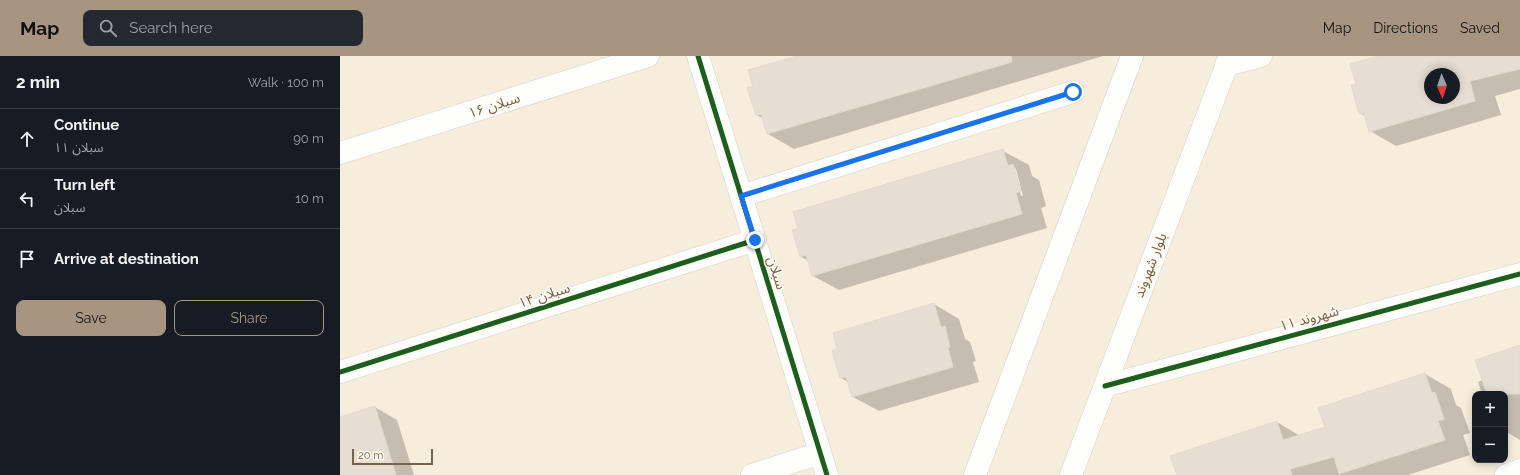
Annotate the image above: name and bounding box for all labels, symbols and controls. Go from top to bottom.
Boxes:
search box [83,10,363,46]
text: Map [20,17,59,39]
icon: search [97,17,119,39]
text: Search here [129,19,213,37]
text: Map [1323,20,1351,36]
text: Directions [1373,20,1438,36]
text: Saved [1460,20,1500,36]
north arrow [1424,68,1460,104]
text: 2 min [16,72,60,92]
text: Walk · 100 m [248,75,324,90]
route start [1064,83,1082,101]
street label: سبلان ۱۶ [466,89,522,122]
text: Continue [54,116,119,134]
icon: ahead [16,128,38,150]
text: 90 m [293,131,324,146]
text: سبلان ۱۱ [54,140,104,155]
text: Turn left [54,176,115,194]
icon: left [16,188,38,210]
text: 10 m [295,191,324,206]
text: سبلان [54,200,85,215]
street label: بلوار شهروند [1130,230,1171,300]
route end [746,231,764,249]
icon: arrive [16,248,38,270]
text: Arrive at destination [54,250,199,268]
street label: سبلان [763,255,790,292]
street label: سبلان ۱۴ [516,279,572,312]
button: Save [16,300,166,336]
button: Share [174,300,324,336]
street label: شهروند ۱۱ [1278,302,1341,335]
map controls [1472,391,1508,463]
button: + [1472,391,1508,427]
button: − [1472,427,1508,463]
scale bar [352,447,433,466]
text: 20 m [358,449,383,462]

